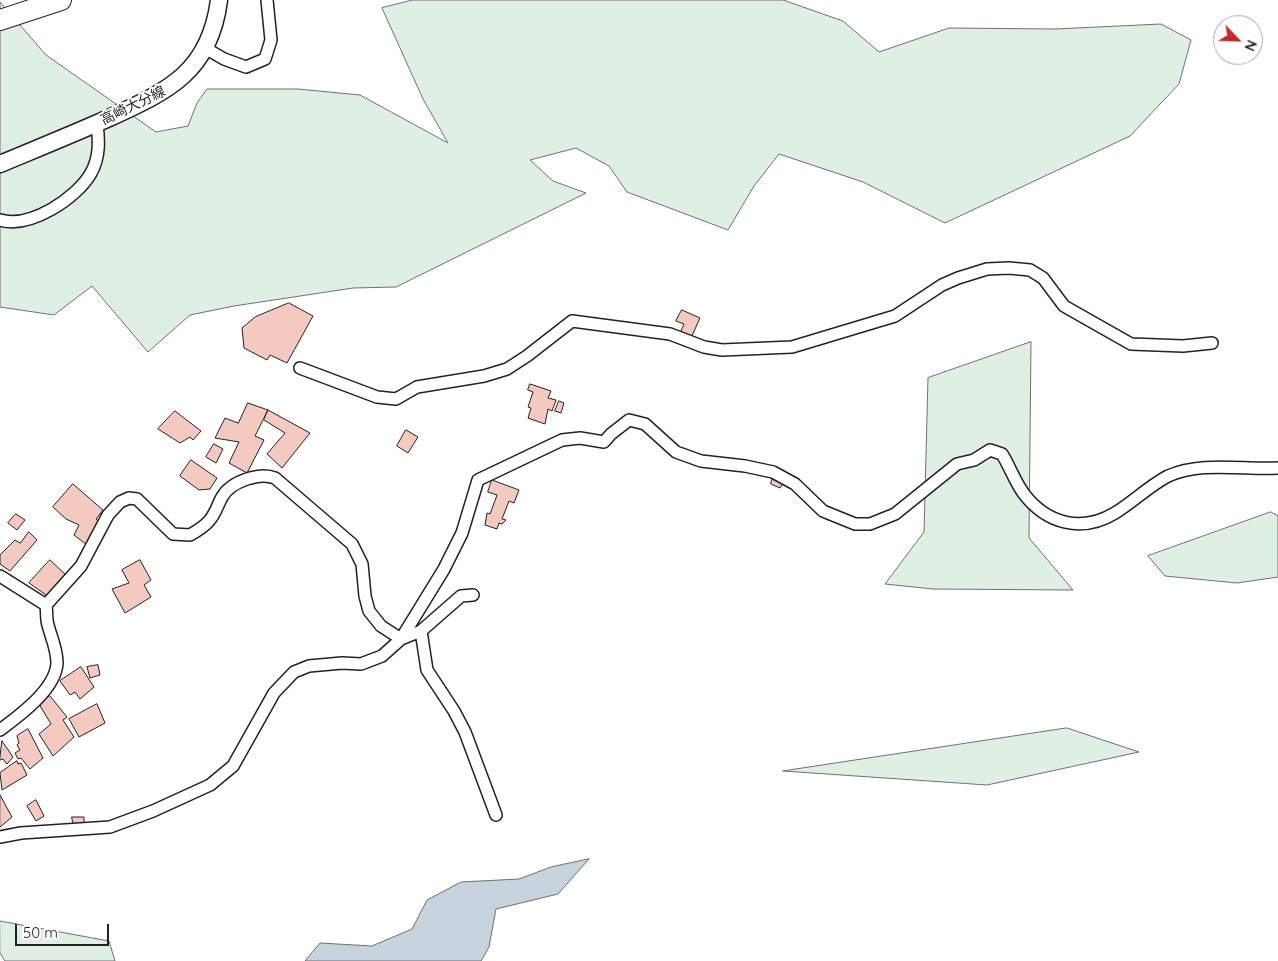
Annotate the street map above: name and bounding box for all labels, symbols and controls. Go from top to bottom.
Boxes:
north arrow [1213,15,1263,65]
text: N [1240,37,1261,54]
street label: 高崎大分線 [98,83,168,129]
scale bar [18,914,111,946]
text: 50 m [23,923,58,942]

